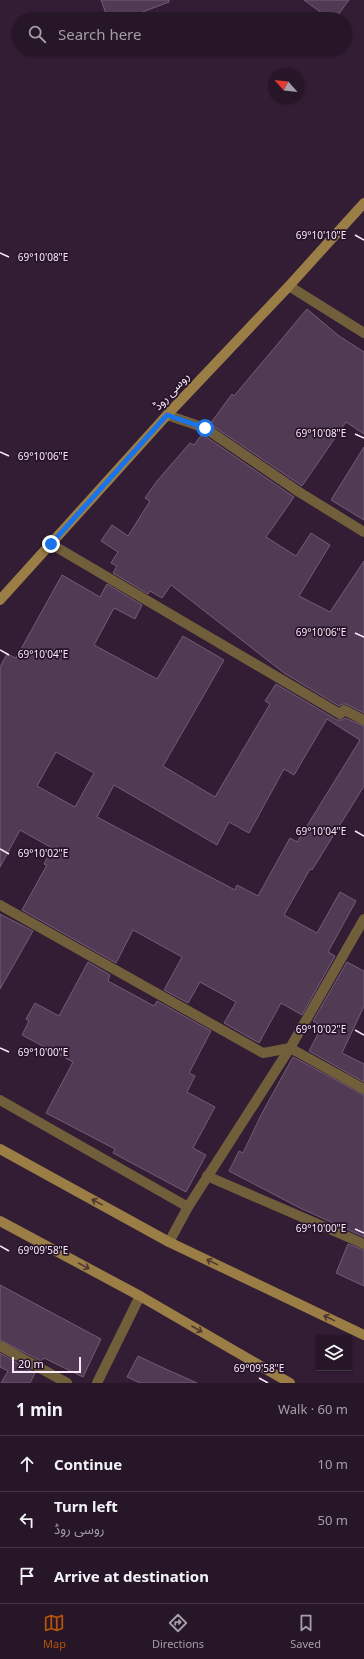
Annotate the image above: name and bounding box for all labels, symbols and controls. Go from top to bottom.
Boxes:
search box [12,12,352,56]
icon: search [26,23,48,45]
text: Search here [58,24,141,44]
north arrow [268,68,304,104]
text: 69°10'10"E [296,228,346,242]
text: 69°10'08"E [18,250,68,264]
street label: روسی روڈ [149,368,193,414]
route start [196,419,214,437]
text: 69°10'08"E [296,426,346,440]
text: 69°10'06"E [18,449,68,463]
route end [42,535,60,553]
text: 69°10'06"E [296,625,346,639]
text: 69°10'04"E [18,647,68,661]
text: 69°10'04"E [296,824,346,838]
text: 69°10'02"E [18,846,68,860]
text: 69°10'02"E [296,1022,346,1036]
text: 69°10'00"E [18,1045,68,1059]
one-way arrow [91,1197,103,1205]
text: 69°10'00"E [296,1221,346,1235]
text: 69°09'58"E [18,1243,68,1257]
one-way arrow [206,1258,218,1265]
one-way arrow [77,1262,89,1270]
one-way arrow [323,1314,335,1321]
one-way arrow [191,1326,203,1334]
map controls [316,1335,352,1371]
button: layers [316,1335,352,1371]
scale bar [12,1355,81,1374]
text: 20 m [18,1356,44,1371]
text: 69°09'58"E [234,1361,284,1375]
text: 1 min [16,1398,63,1421]
text: Walk · 60 m [278,1400,348,1418]
icon: ahead [16,1453,38,1475]
text: Continue [54,1454,122,1474]
text: 10 m [318,1455,348,1473]
text: Turn left [54,1496,118,1516]
icon: left [16,1509,38,1531]
text: 50 m [318,1511,348,1529]
text: روسی روڈ [54,1520,105,1538]
icon: arrive [16,1565,38,1587]
text: Arrive at destination [54,1566,209,1586]
tab: Map [43,1612,66,1651]
tab: Directions [152,1612,204,1651]
tab: Saved [290,1612,321,1651]

